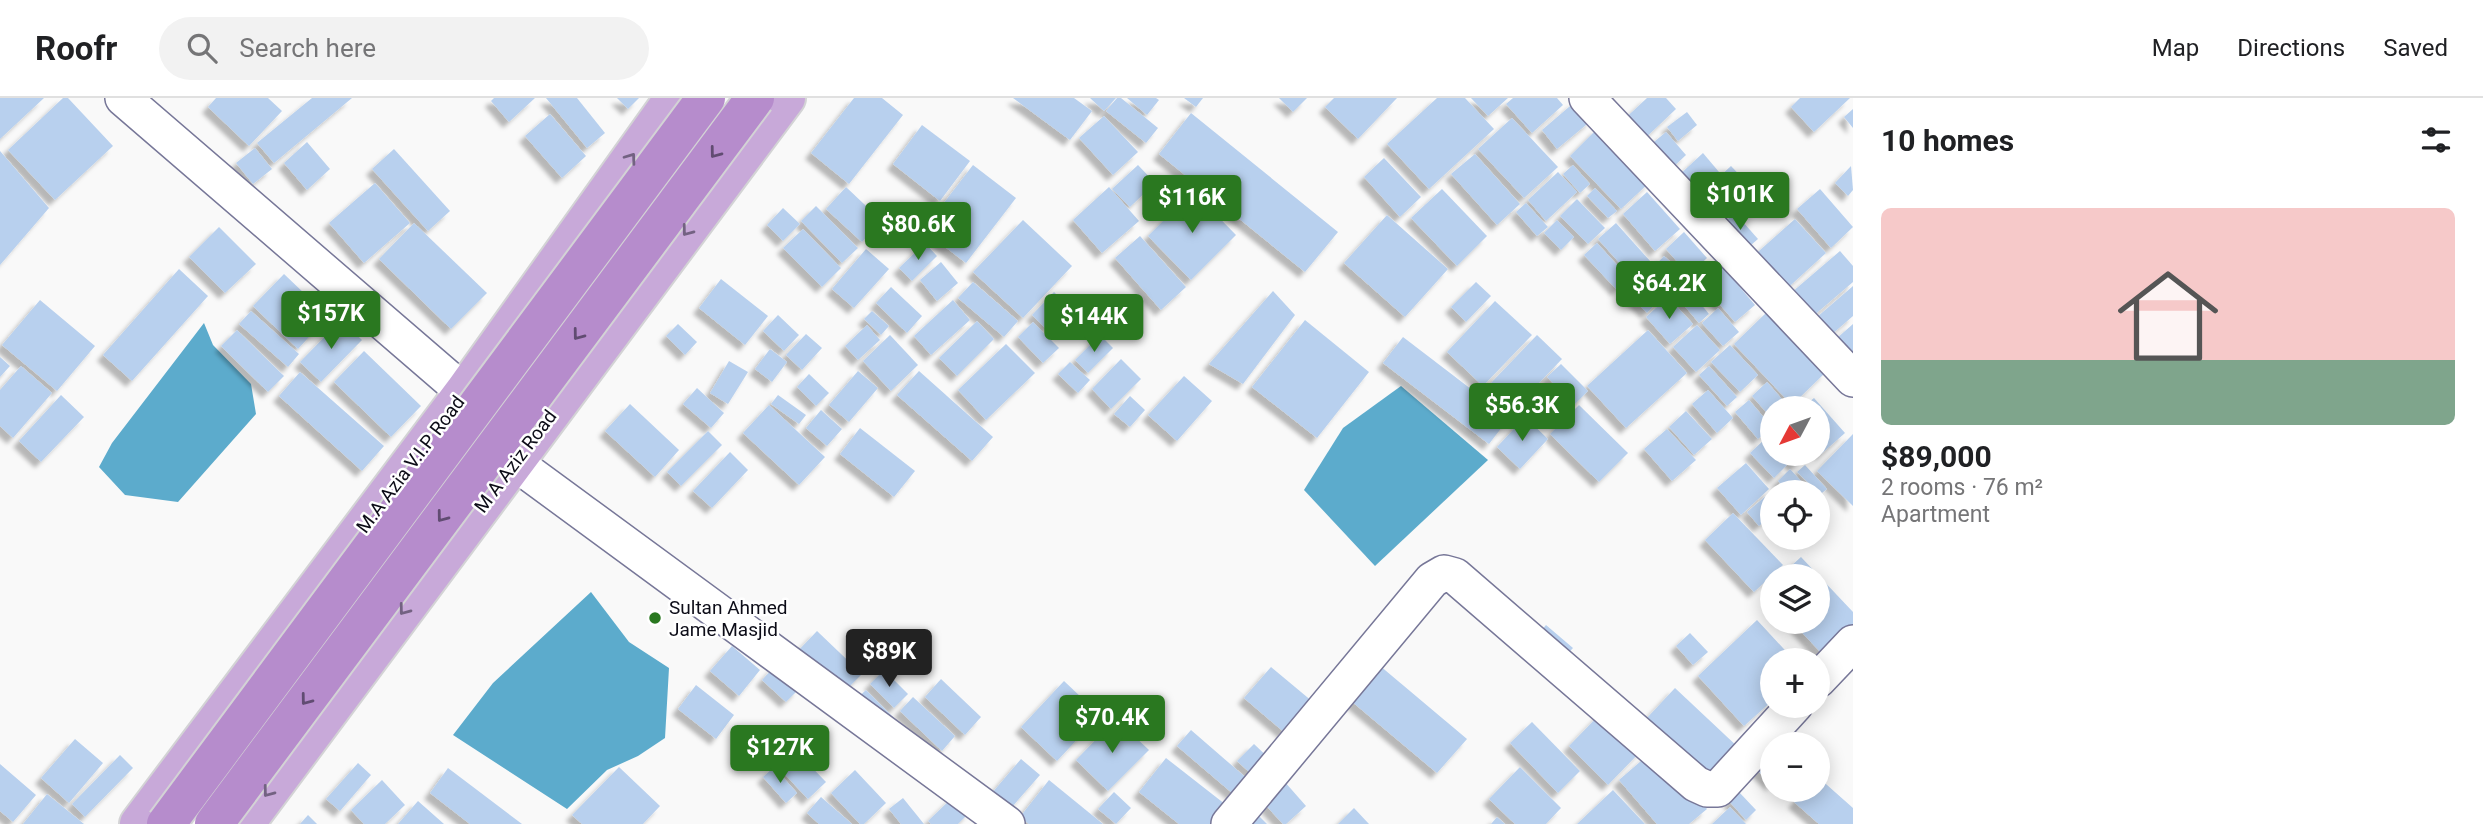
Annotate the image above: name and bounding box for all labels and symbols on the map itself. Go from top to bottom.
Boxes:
one-way arrow [710,145,723,157]
one-way arrow [623,153,635,166]
pin: $101K [1691,172,1789,232]
pin: $116K [1143,176,1241,235]
pin: $80.6K [861,202,975,262]
one-way arrow [683,223,695,236]
pin: $64.2K [1612,262,1726,321]
pin: $157K [282,292,380,351]
pin: $144K [1045,294,1143,354]
one-way arrow [574,327,587,340]
pin: $56.3K [1465,384,1579,443]
street label: M.A Azia V.I.P Road [351,391,469,537]
north arrow [1760,396,1830,466]
street label: M A Aziz Road [469,405,562,517]
one-way arrow [438,509,450,522]
place label: Sultan Ahmed Jame Masjid [669,596,787,641]
one-way arrow [400,602,413,615]
marker: Sultan Ahmed Jame Masjid [647,610,663,626]
pin: $89K [848,630,930,689]
one-way arrow [302,692,315,704]
pin: $70.4K [1055,696,1169,755]
pin: $127K [731,726,829,785]
one-way arrow [264,785,277,797]

